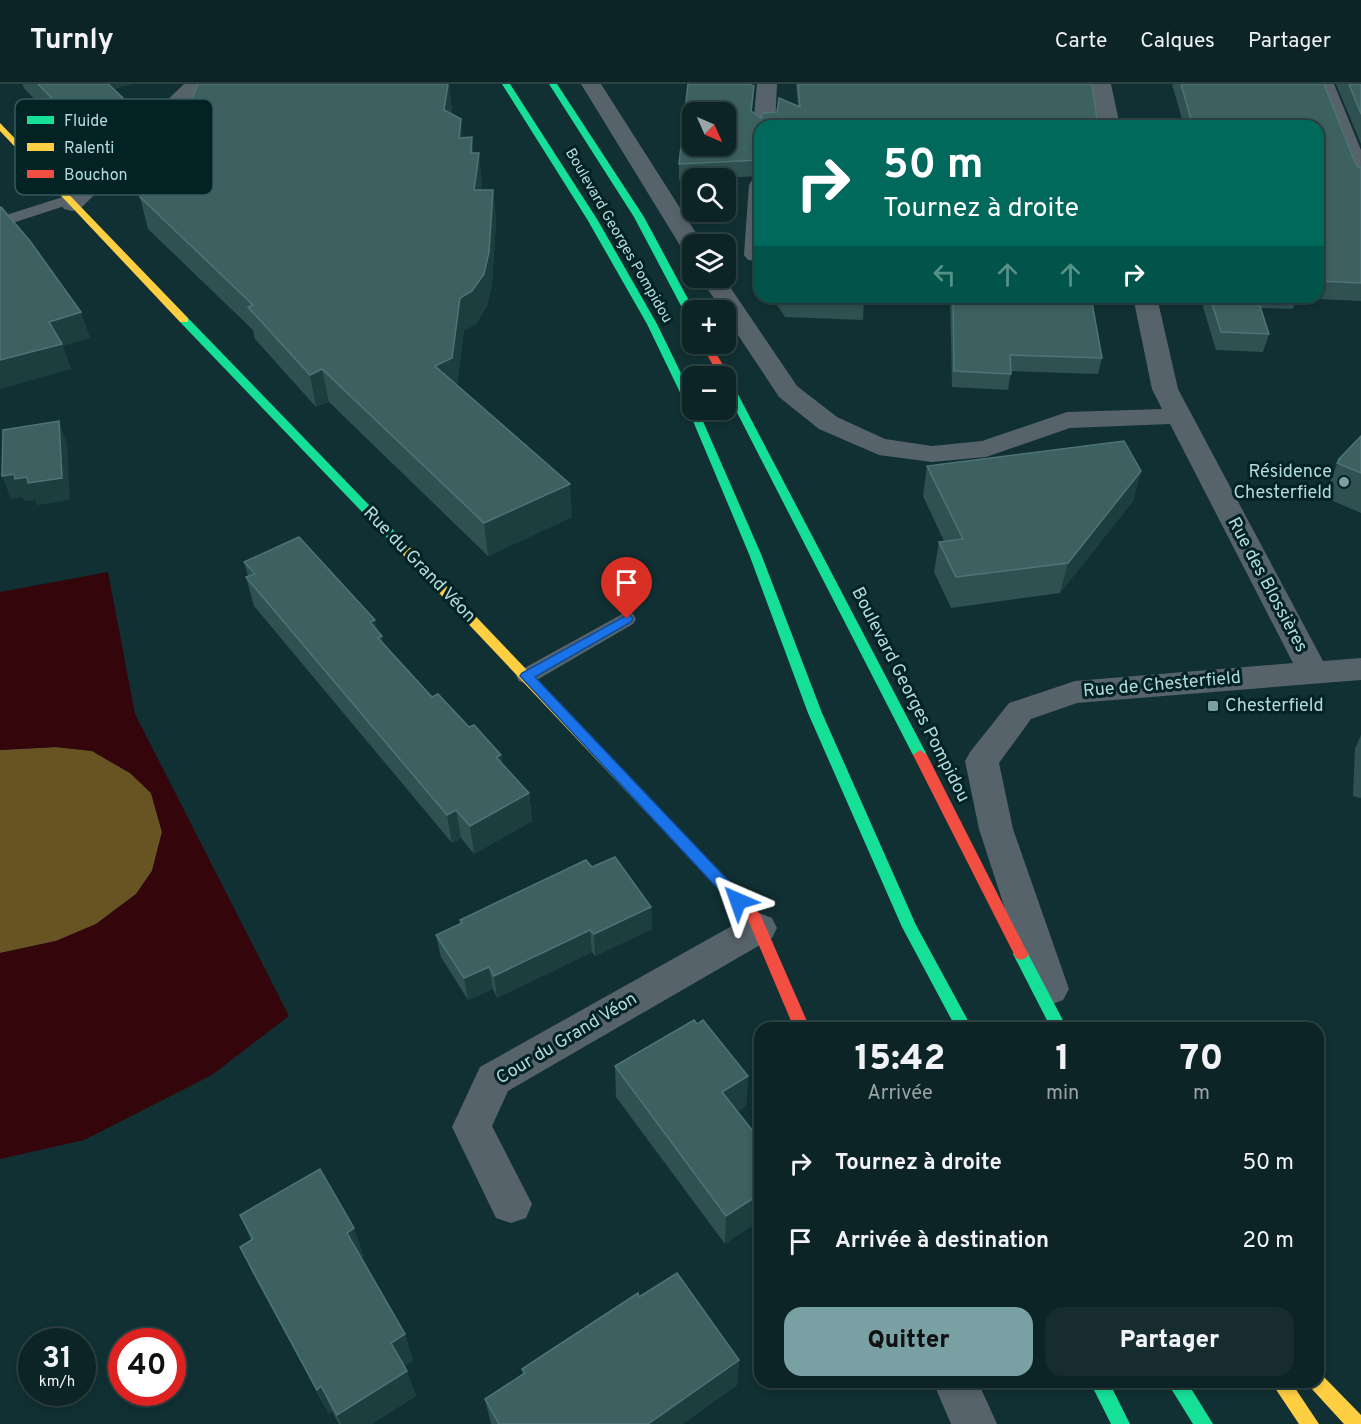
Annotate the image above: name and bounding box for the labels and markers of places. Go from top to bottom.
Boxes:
place label: Résidence Chesterfield [1233,461,1332,505]
marker: Résidence Chesterfield [1337,475,1351,489]
pin [601,557,652,619]
place label: Chesterfield [1225,695,1324,718]
marker: Chesterfield [1206,699,1220,713]

